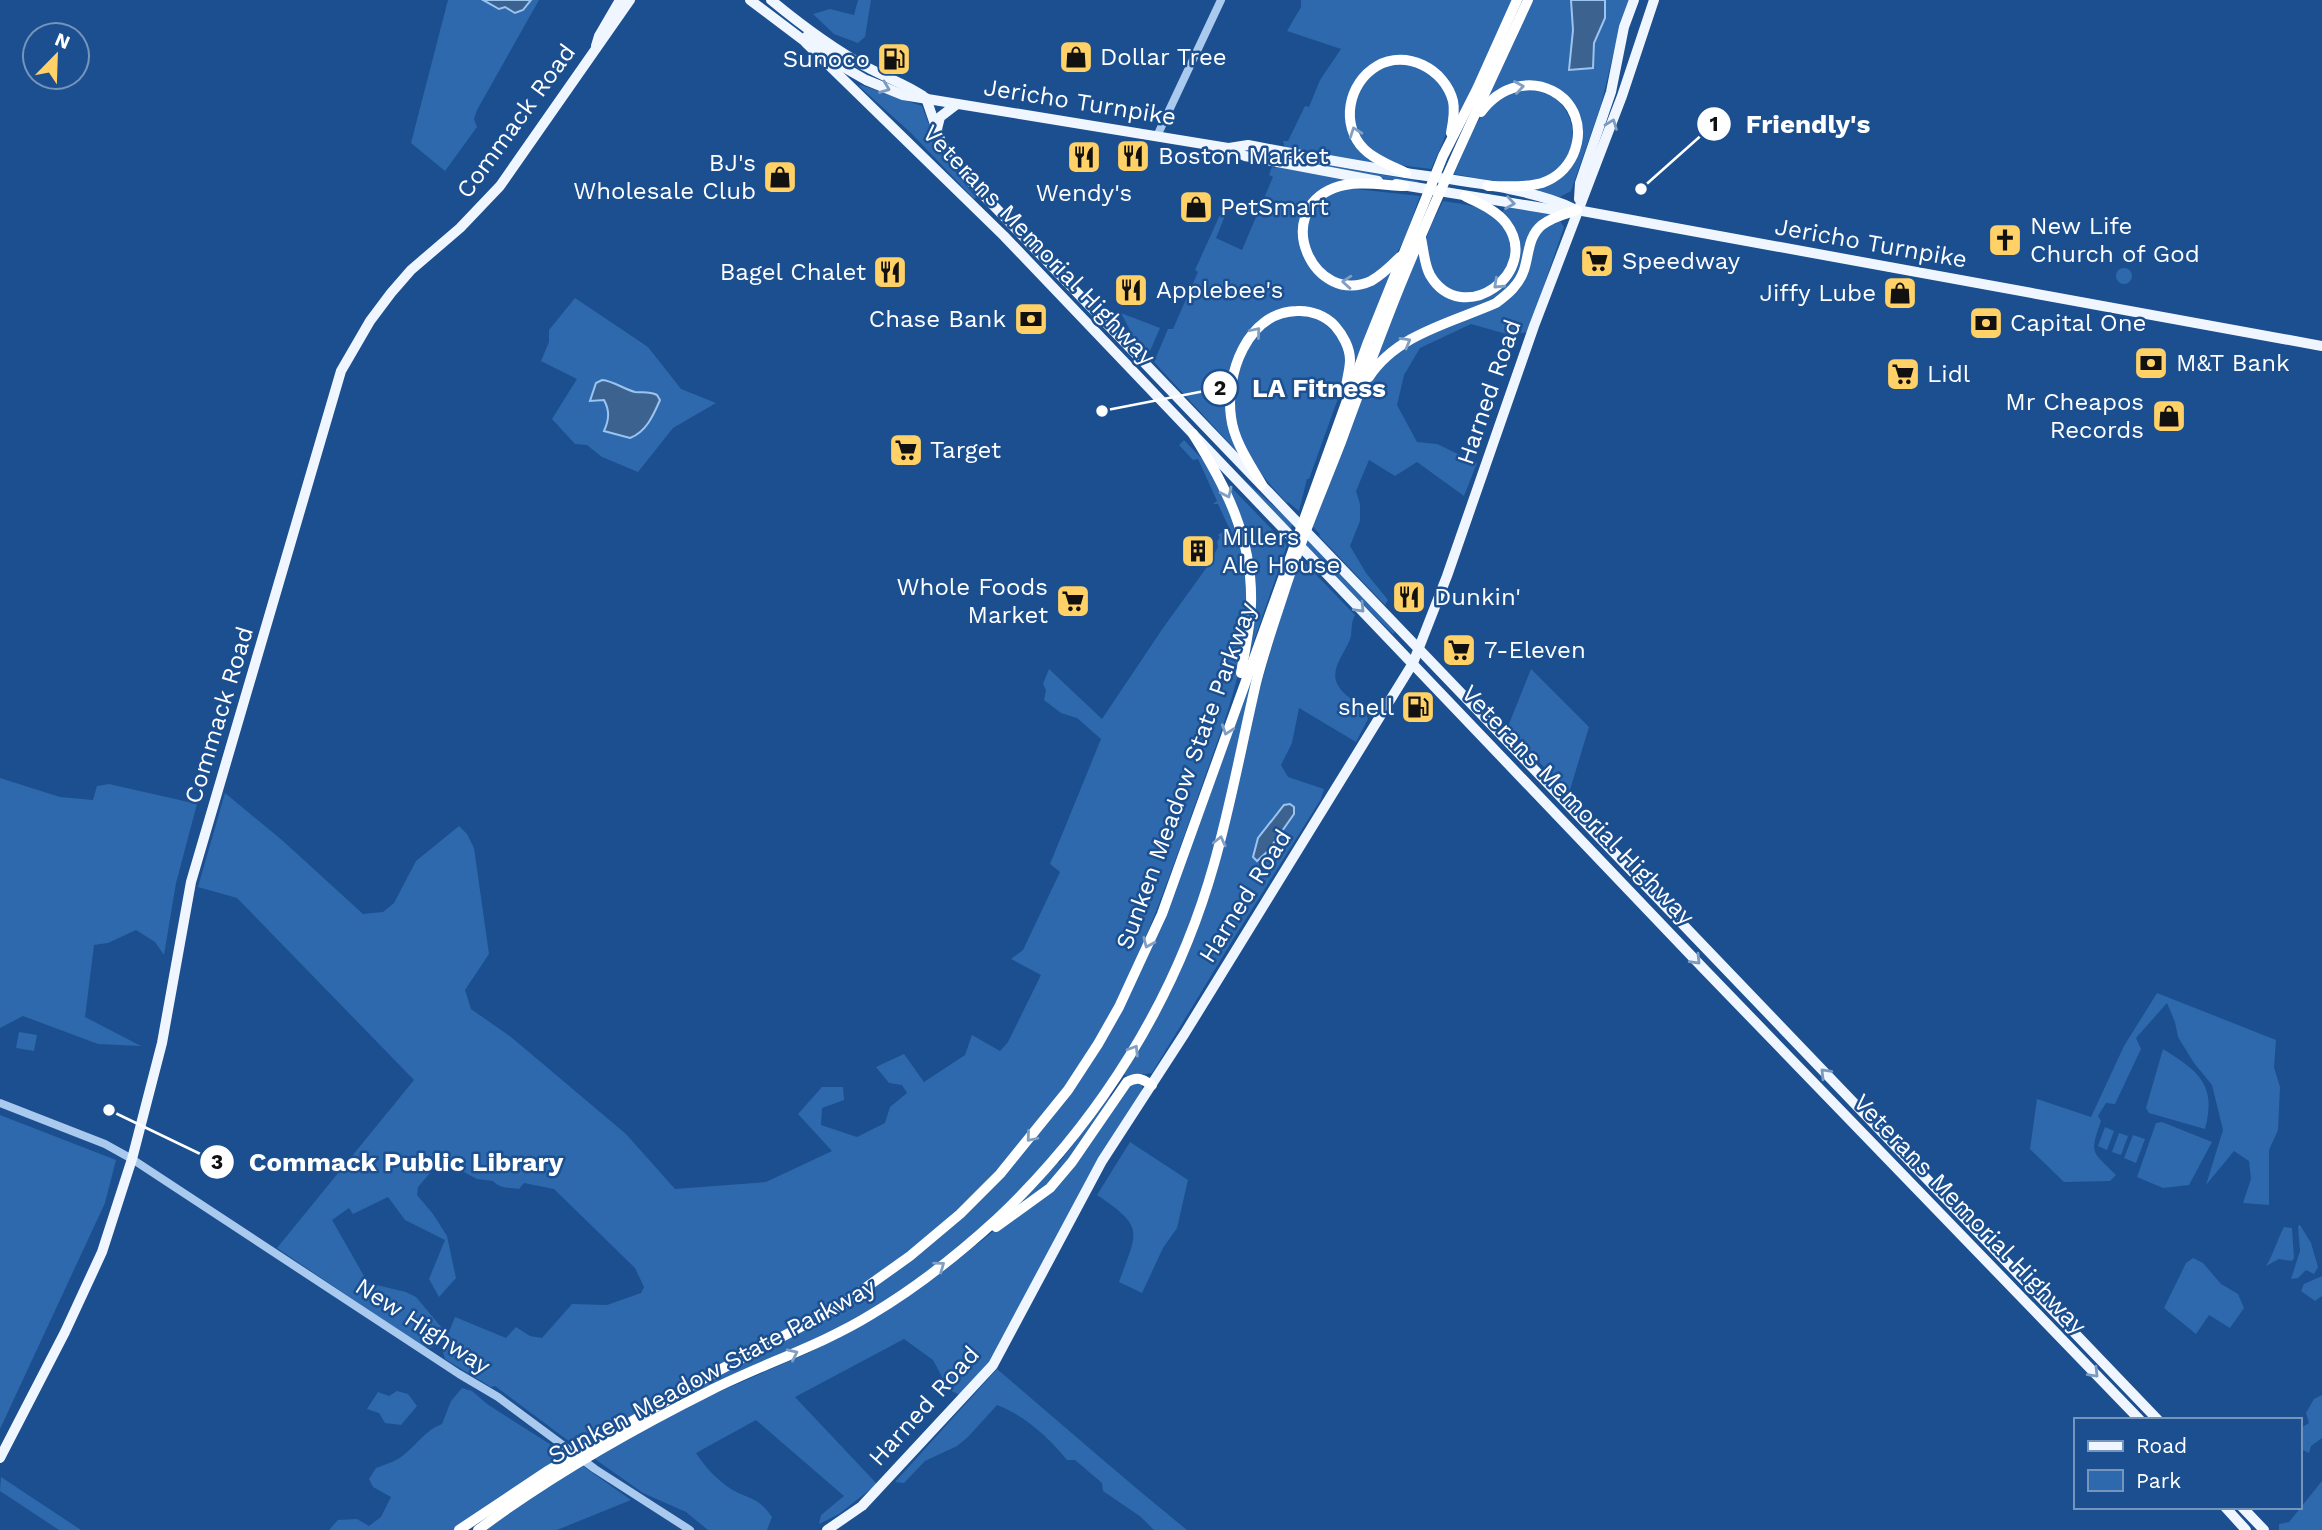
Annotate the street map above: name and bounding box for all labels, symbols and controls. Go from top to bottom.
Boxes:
north arrow [21,21,91,91]
text: N [51,27,73,54]
shop icon: Dollar Tree [1057,38,1095,76]
street label: Commack Road [451,39,581,203]
fuel station icon: Sunoco [875,40,913,78]
place label: Dollar Tree [1100,43,1227,71]
place label: Sunoco [783,45,870,73]
street label: Jericho Turnpike [982,73,1178,131]
one-way arrow [878,79,890,93]
one-way arrow [1513,80,1525,95]
callout: Friendly's [1696,100,1884,147]
text: Friendly's [1746,109,1870,139]
text: 1 [1709,111,1719,136]
street label: Veterans Memorial Highway [917,119,1162,371]
one-way arrow [1603,119,1617,131]
one-way arrow [1349,126,1363,139]
restaurant icon: Boston Market [1114,137,1152,175]
restaurant icon: Wendy's [1065,138,1103,176]
place label: Boston Market [1158,142,1329,170]
place label: BJ's Wholesale Club [573,149,756,205]
shop icon: BJ's Wholesale Club [761,158,799,196]
place label: Wendy's [1036,179,1132,207]
shop icon: PetSmart [1177,188,1215,226]
place label: PetSmart [1220,193,1329,221]
one-way arrow [1504,195,1516,210]
street label: Jericho Turnpike [1773,212,1969,274]
place label: New Life Church of God [2030,212,2200,268]
church icon: New Life Church of God [1986,221,2024,259]
supermarket icon: Speedway [1578,242,1616,280]
place label: Speedway [1622,247,1741,275]
restaurant icon: Bagel Chalet [871,253,909,291]
place label: Bagel Chalet [720,258,866,286]
restaurant icon: Applebee's [1112,271,1150,309]
shop icon: Jiffy Lube [1881,274,1919,312]
one-way arrow [1341,275,1352,290]
place label: Applebee's [1156,276,1283,304]
one-way arrow [1493,276,1506,288]
place label: Jiffy Lube [1760,279,1876,307]
bank icon: Chase Bank [1012,300,1050,338]
bank icon: Capital One [1967,304,2005,342]
place label: Chase Bank [869,305,1006,333]
place label: Capital One [2010,309,2146,337]
street label: Harned Road [1451,316,1527,468]
one-way arrow [1248,328,1260,341]
one-way arrow [1399,337,1411,350]
bank icon: M&T Bank [2132,344,2170,382]
place label: M&T Bank [2176,349,2290,377]
supermarket icon: Lidl [1884,355,1922,393]
place label: Lidl [1927,360,1971,388]
callout: LA Fitness [1203,365,1400,412]
text: LA Fitness [1252,373,1386,403]
text: 2 [1214,375,1226,400]
place label: Mr Cheapos Records [2005,388,2144,444]
shop icon: Mr Cheapos Records [2150,397,2188,435]
supermarket icon: Target [887,431,925,469]
place label: Target [930,436,1001,464]
one-way arrow [1218,486,1232,498]
place label: Millers Ale House [1222,523,1340,579]
building icon: Millers Ale House [1179,532,1217,570]
place label: Whole Foods Market [896,573,1048,629]
restaurant icon: Dunkin' [1390,578,1428,616]
supermarket icon: Whole Foods Market [1054,582,1092,620]
place label: Dunkin' [1434,583,1521,611]
street label: Sunken Meadow State Parkway [1110,598,1262,953]
one-way arrow [1352,600,1365,613]
street label: Commack Road [179,623,259,807]
supermarket icon: 7-Eleven [1440,631,1478,669]
place label: 7-Eleven [1484,636,1586,664]
street label: Veterans Memorial Highway [1456,679,1701,931]
fuel station icon: shell [1399,688,1437,726]
place label: shell [1338,693,1395,721]
one-way arrow [1221,723,1235,736]
street label: Harned Road [1193,824,1297,968]
one-way arrow [1212,835,1226,847]
one-way arrow [1142,936,1156,949]
one-way arrow [1688,952,1701,965]
one-way arrow [1125,1045,1138,1058]
one-way arrow [1820,1068,1833,1081]
street label: Veterans Memorial Highway [1848,1088,2093,1340]
one-way arrow [1027,1130,1040,1142]
callout: Commack Public Library [199,1138,577,1185]
text: Commack Public Library [249,1147,564,1177]
text: 3 [211,1149,223,1174]
one-way arrow [932,1262,945,1274]
street label: New Highway [350,1272,496,1380]
street label: Sunken Meadow State Parkway [543,1272,881,1469]
street label: Harned Road [863,1340,985,1472]
one-way arrow [786,1348,798,1362]
one-way arrow [2085,1365,2098,1378]
legend [2074,1418,2301,1509]
text: Road [2136,1433,2187,1458]
text: Park [2136,1468,2181,1493]

